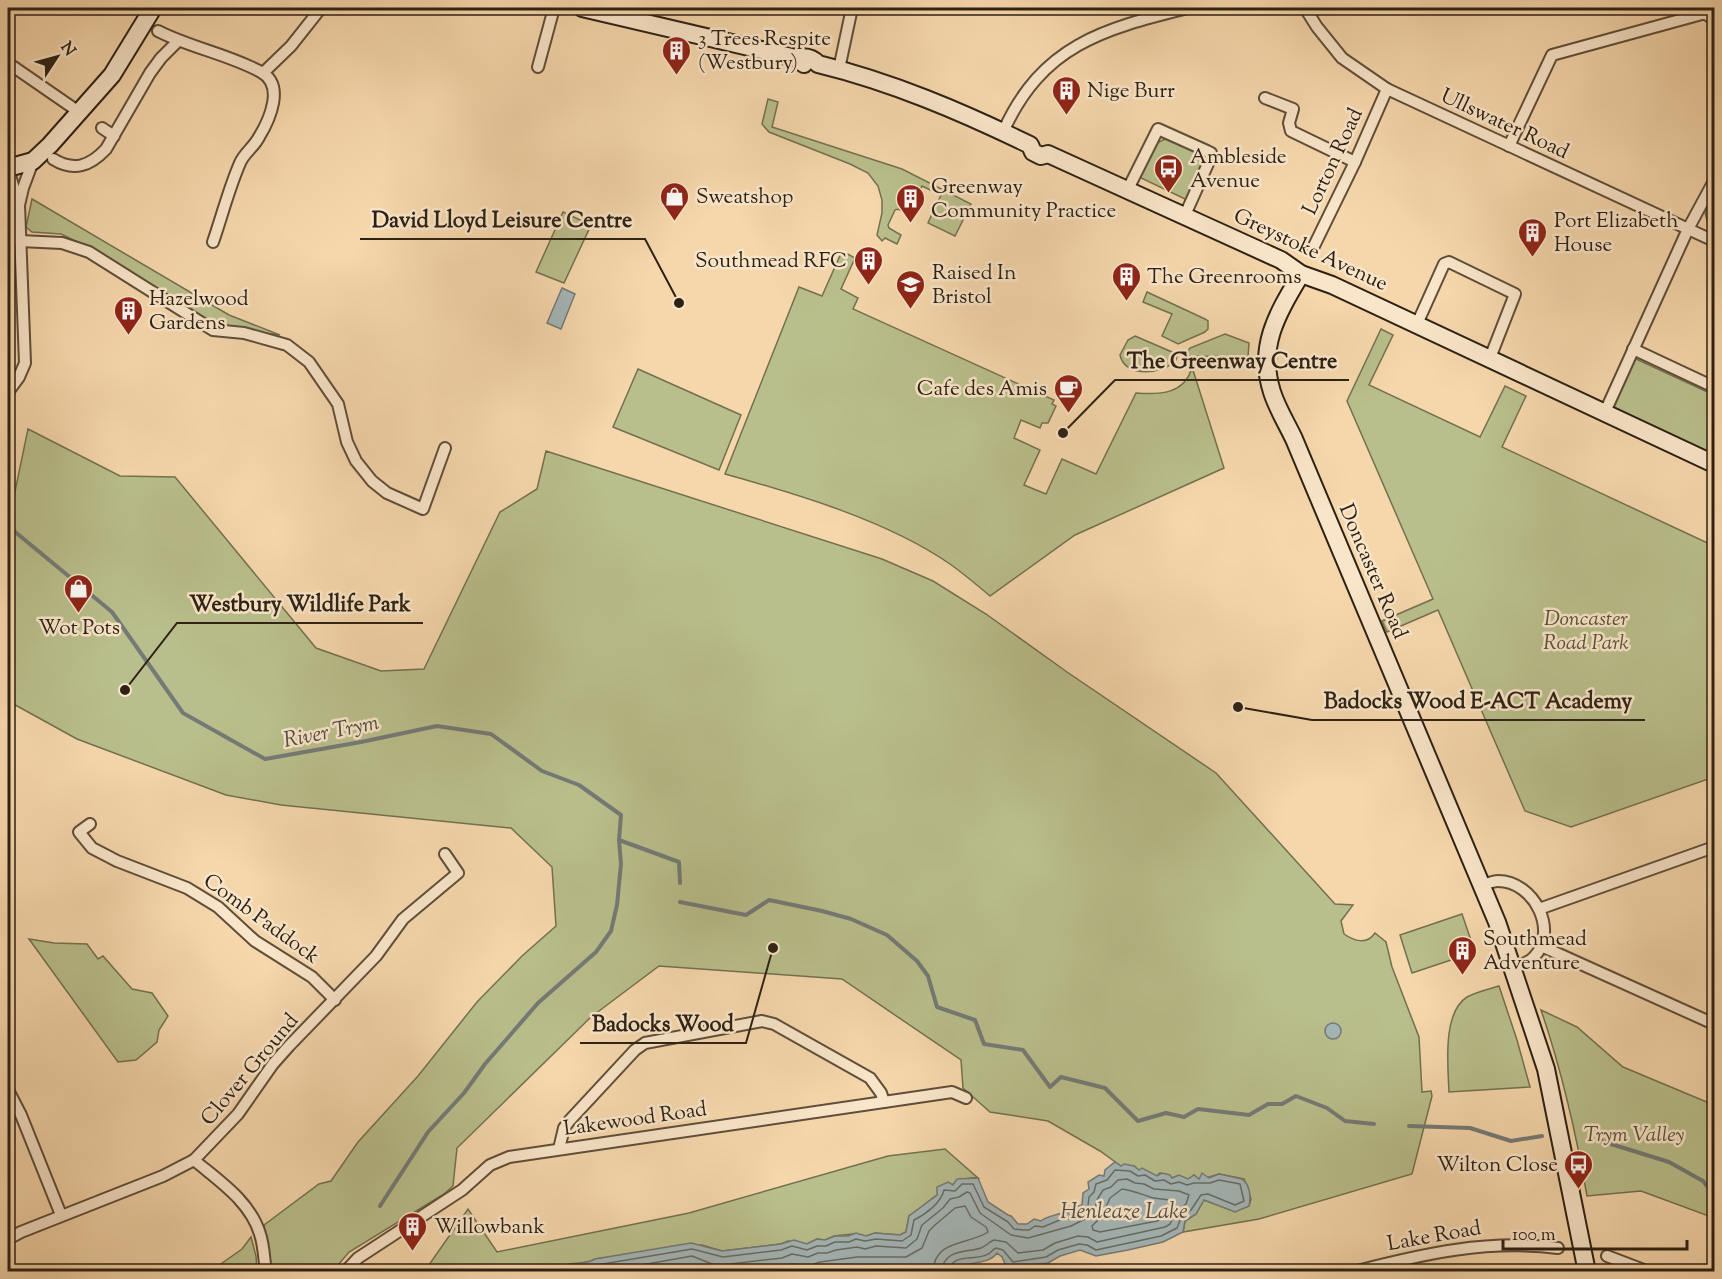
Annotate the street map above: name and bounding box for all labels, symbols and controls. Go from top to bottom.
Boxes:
place label: 3 Trees Respite (Westbury) [698,25,831,79]
north arrow [27,27,87,87]
building icon: 3 Trees Respite (Westbury) [661,34,693,76]
text: N [54,38,80,62]
building icon: Nige Burr [1050,74,1082,116]
place label: Nige Burr [1087,77,1175,107]
street label: Ullswater Road [1435,82,1574,168]
street label: Lorton Road [1296,103,1372,220]
place label: Ambleside Avenue [1190,143,1287,197]
bus stop icon: Ambleside Avenue [1153,152,1185,194]
place label: Greenway Community Practice [931,173,1116,227]
shop icon: Sweatshop [659,180,691,222]
building icon: Greenway Community Practice [894,182,926,224]
place label: Sweatshop [696,183,793,213]
callout: David Lloyd Leisure Centre [360,199,645,239]
street label: Greystoke Avenue [1228,202,1392,300]
text: David Lloyd Leisure Centre [372,206,632,238]
place label: Port Elizabeth House [1554,207,1679,261]
building icon: Port Elizabeth House [1517,216,1549,258]
building icon: Southmead RFC [852,244,884,286]
place label: Southmead RFC [695,247,847,277]
place label: Raised In Bristol [932,259,1016,313]
building icon: The Greenrooms [1110,260,1142,302]
place label: The Greenrooms [1147,263,1301,293]
school or university icon: Raised In Bristol [895,268,927,310]
place label: Hazelwood Gardens [149,285,249,339]
building icon: Hazelwood Gardens [112,294,144,336]
callout: The Greenway Centre [1115,340,1349,380]
text: The Greenway Centre [1127,347,1337,379]
cafe icon: Cafe des Amis [1052,372,1084,414]
place label: Cafe des Amis [917,375,1047,405]
street label: Doncaster Road [1330,500,1414,644]
shop icon: Wot Pots [63,572,95,614]
callout: Westbury Wildlife Park [177,583,423,623]
text: Westbury Wildlife Park [189,590,411,622]
park label: Doncaster Road Park [1543,605,1629,659]
place label: Wot Pots [38,614,120,644]
callout: Badocks Wood E-ACT Academy [1312,680,1645,720]
text: Badocks Wood E-ACT Academy [1324,687,1632,719]
water label: River Trym [281,708,382,758]
street label: Comb Paddock [196,867,326,972]
place label: Southmead Adventure [1483,925,1587,979]
building icon: Southmead Adventure [1446,934,1478,976]
callout: Badocks Wood [580,1003,746,1043]
street label: Clover Ground [194,1007,307,1133]
text: Badocks Wood [592,1010,735,1042]
street label: Lakewood Road [562,1095,709,1145]
park label: Trym Valley [1584,1121,1684,1151]
bus stop icon: Wilton Close [1563,1148,1595,1190]
place label: Wilton Close [1437,1151,1558,1181]
water label: Henleaze Lake [1060,1197,1188,1229]
building icon: Willowbank [397,1210,429,1252]
place label: Willowbank [434,1213,546,1243]
scale bar [1503,1213,1688,1251]
street label: Lake Road [1385,1214,1484,1260]
text: 100 m [1512,1223,1556,1249]

